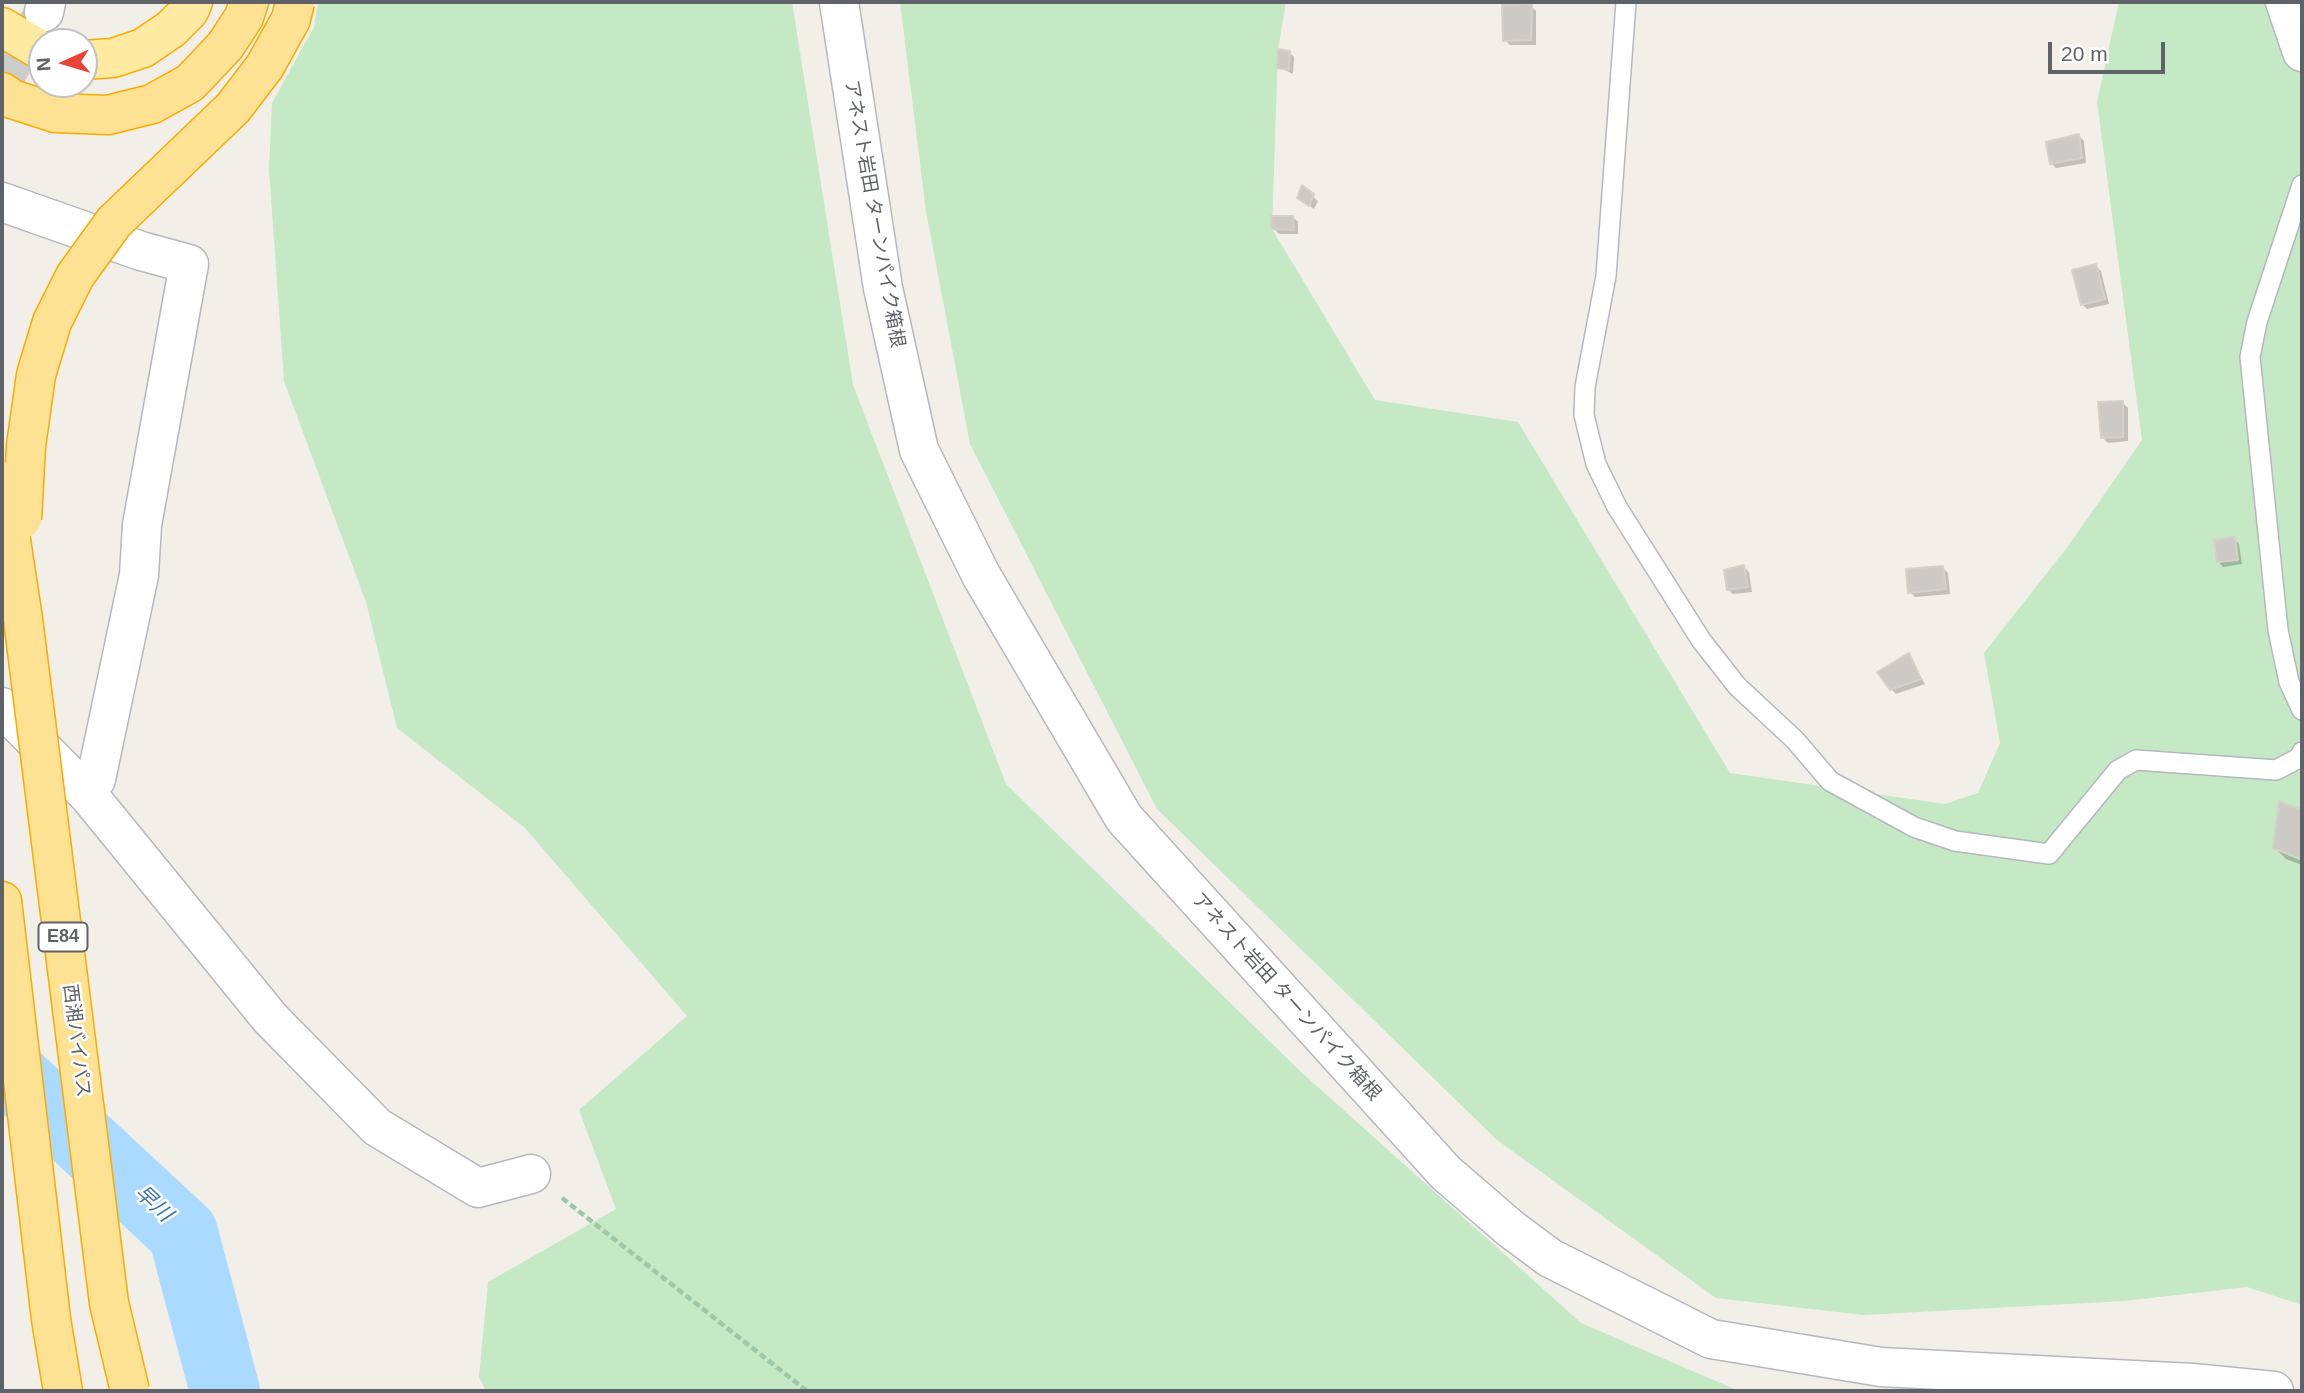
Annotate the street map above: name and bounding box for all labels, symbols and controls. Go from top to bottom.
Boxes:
north arrow [28,28,98,98]
scale bar [2052,28,2169,72]
text: 20 m [2061,42,2108,65]
text: N [33,57,55,72]
street label: アネスト岩田 ターンパイク箱根 [839,78,909,350]
street label: アネスト岩田 ターンパイク箱根 [1187,889,1385,1105]
road number: E84 [38,922,88,952]
street label: 西湘バイパス [58,983,94,1099]
water label: 早川 [129,1180,177,1228]

